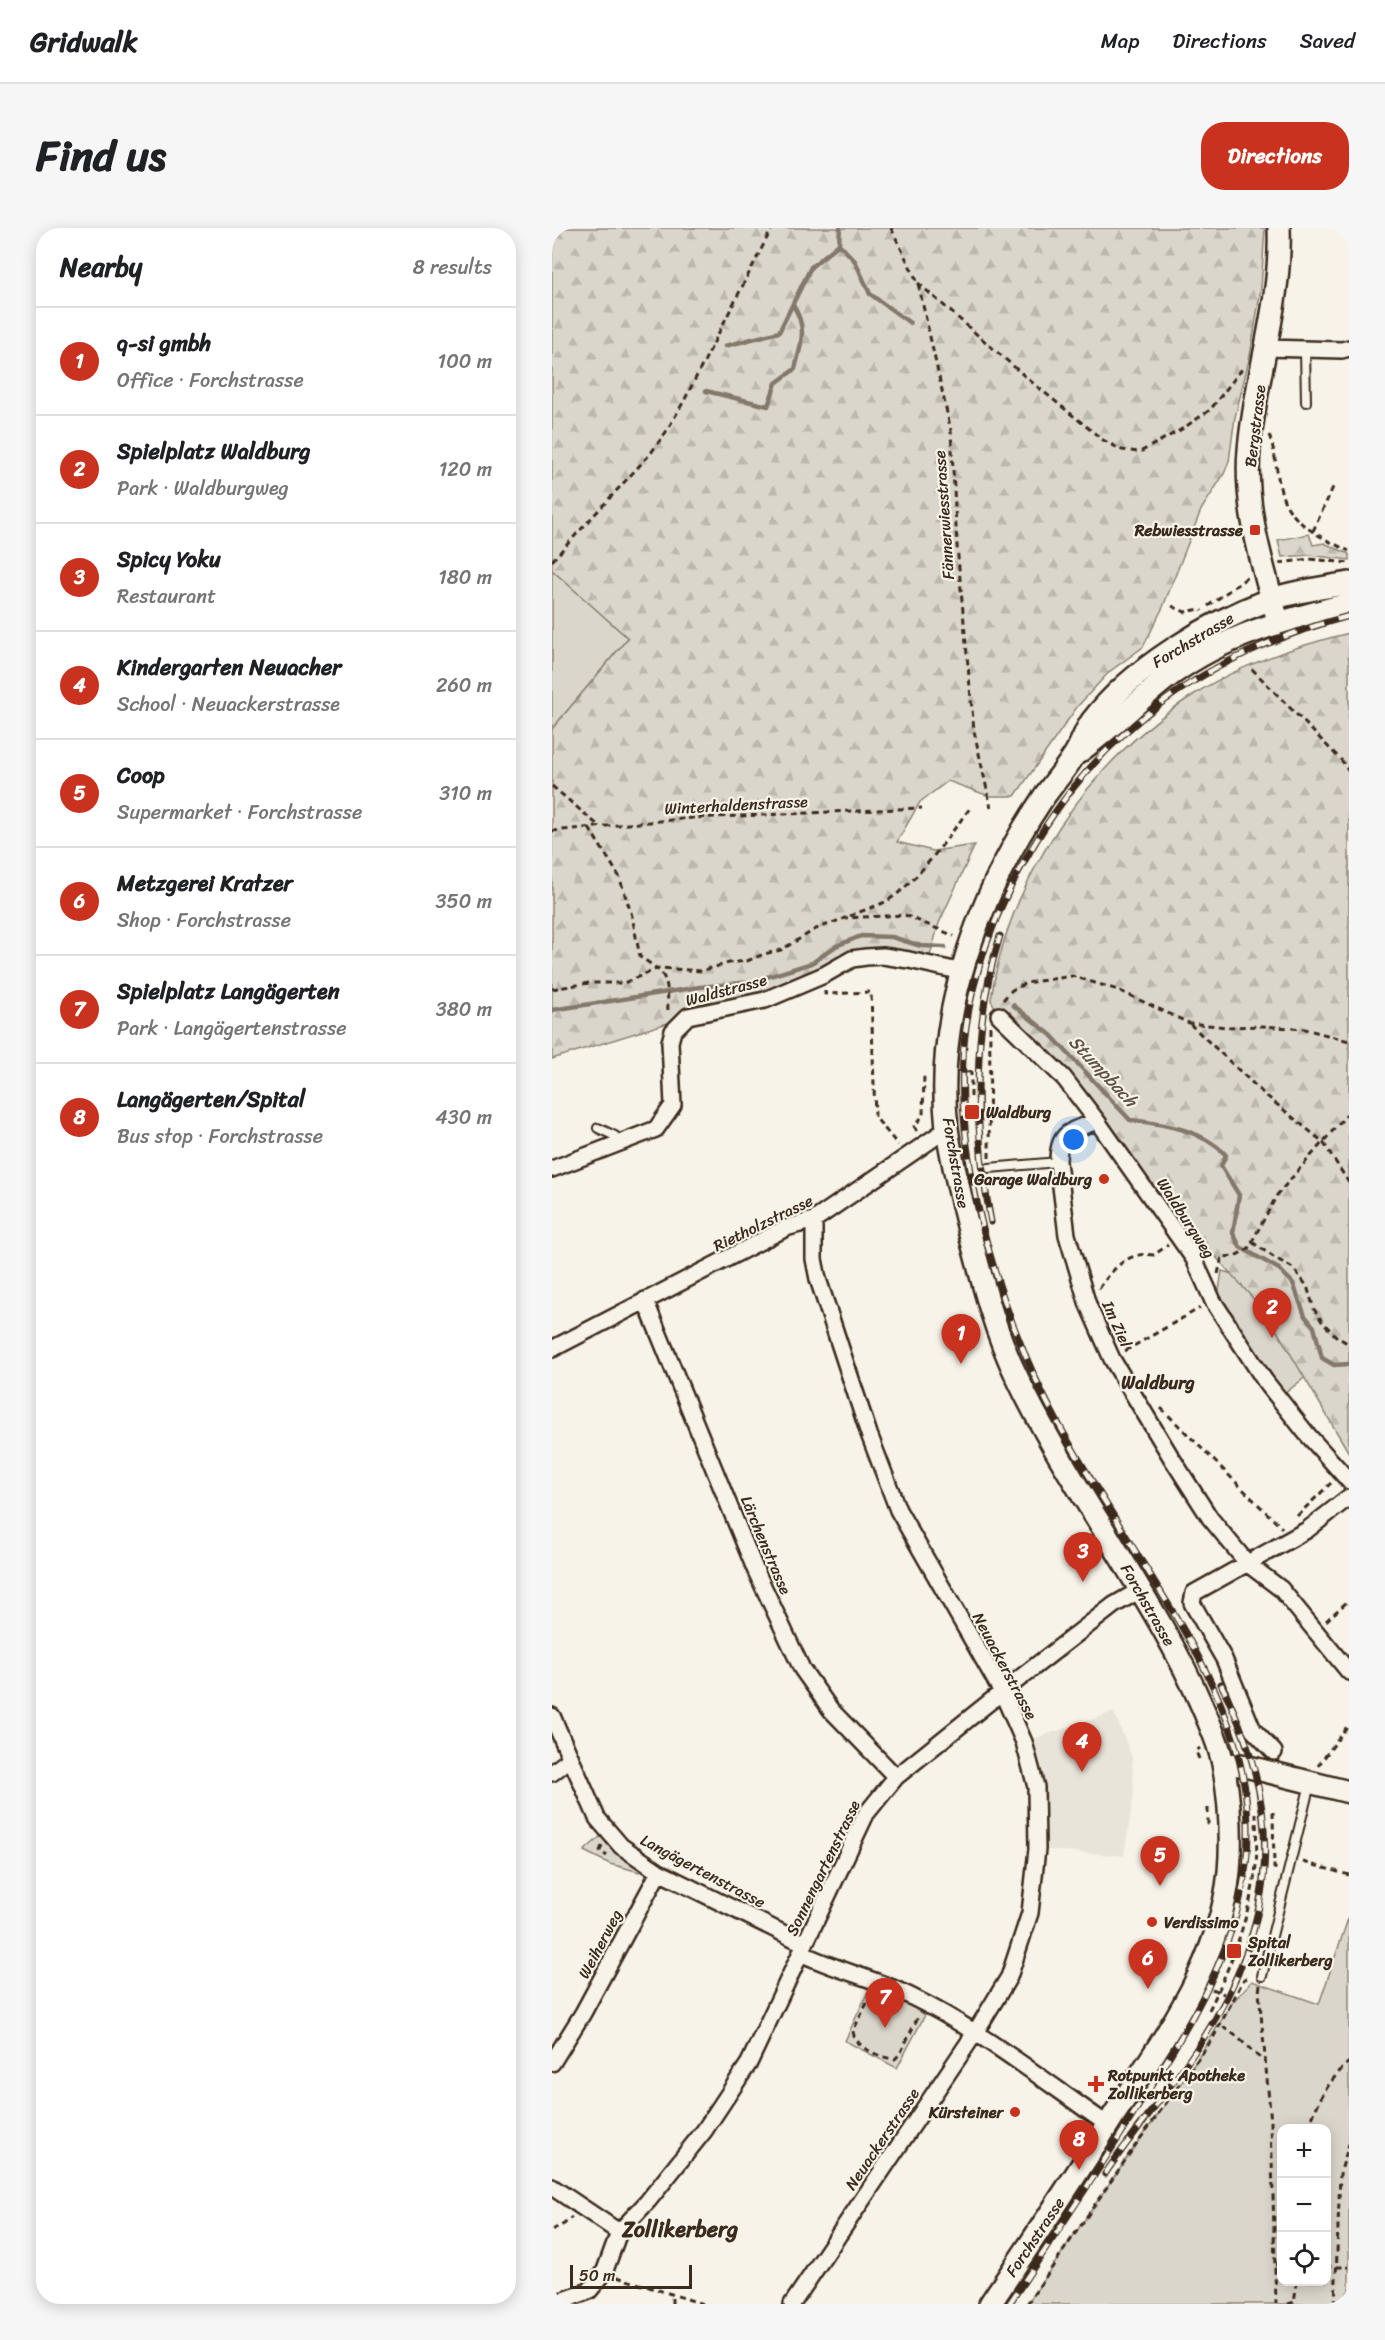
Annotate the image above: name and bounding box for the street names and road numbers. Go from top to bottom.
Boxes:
street label: Bergstrasse [1236,383,1274,469]
street label: Fännerwiesstrasse [925,449,963,581]
street label: Forchstrasse [1146,604,1240,676]
street label: Winterhaldenstrasse [664,787,809,823]
street label: Waldstrasse [682,965,770,1015]
street label: Forchstrasse [934,1115,978,1211]
street label: Waldburgweg [1149,1172,1223,1264]
street label: Rietholzstrasse [708,1186,818,1260]
street label: Im Ziel [1093,1295,1140,1353]
street label: Lärchenstrasse [732,1491,800,1599]
street label: Forchstrasse [1113,1558,1183,1652]
street label: Neuackerstrasse [964,1607,1046,1725]
street label: Sonnengartenstrasse [777,1795,869,1941]
street label: Langägertenstrasse [635,1826,771,1916]
street label: Weiherweg [570,1904,630,1984]
street label: Neuackerstrasse [837,2082,927,2196]
street label: Forchstrasse [997,2191,1073,2283]

